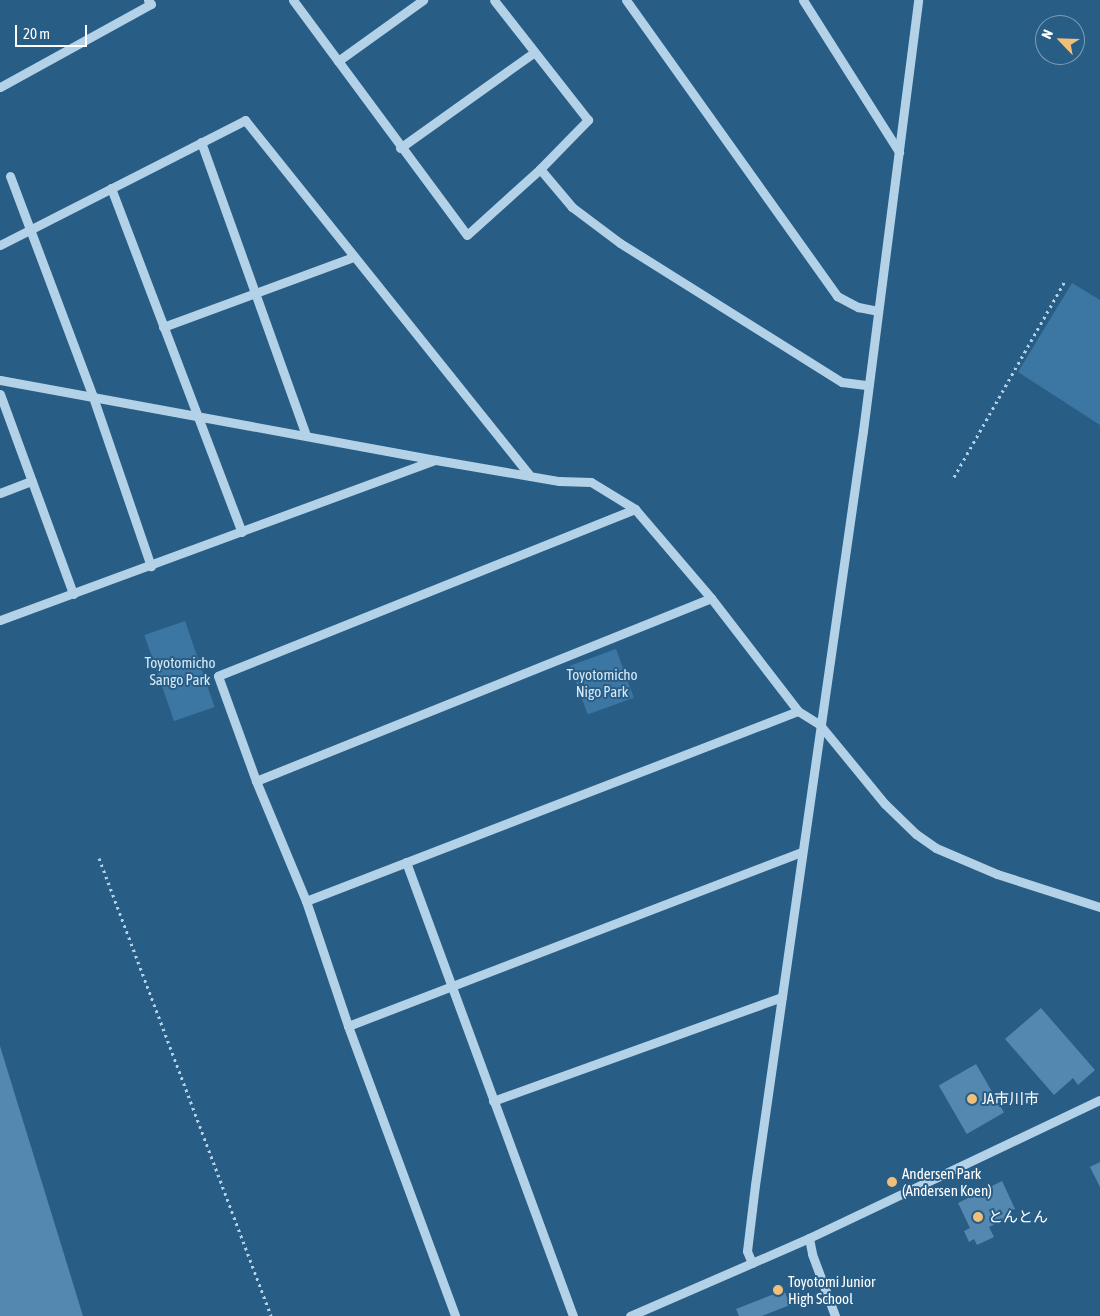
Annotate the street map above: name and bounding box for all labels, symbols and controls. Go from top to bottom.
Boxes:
scale bar [18,15,90,47]
north arrow [1035,15,1085,65]
text: 20 m [23,25,50,42]
text: N [1038,27,1056,41]
park label: Toyotomicho Sango Park [144,653,216,688]
park label: Toyotomicho Nigo Park [566,665,638,700]
place label: JA市川市 [982,1090,1039,1108]
marker: JA市川市 [966,1093,978,1105]
place label: Andersen Park (Andersen Koen) [902,1164,992,1199]
marker: Andersen Park (Andersen Koen) [886,1176,898,1188]
place label: とんとん [988,1208,1048,1226]
marker: とんとん [972,1211,984,1223]
place label: Toyotomi Junior High School [788,1272,875,1307]
marker: Toyotomi Junior High School [772,1284,784,1296]

